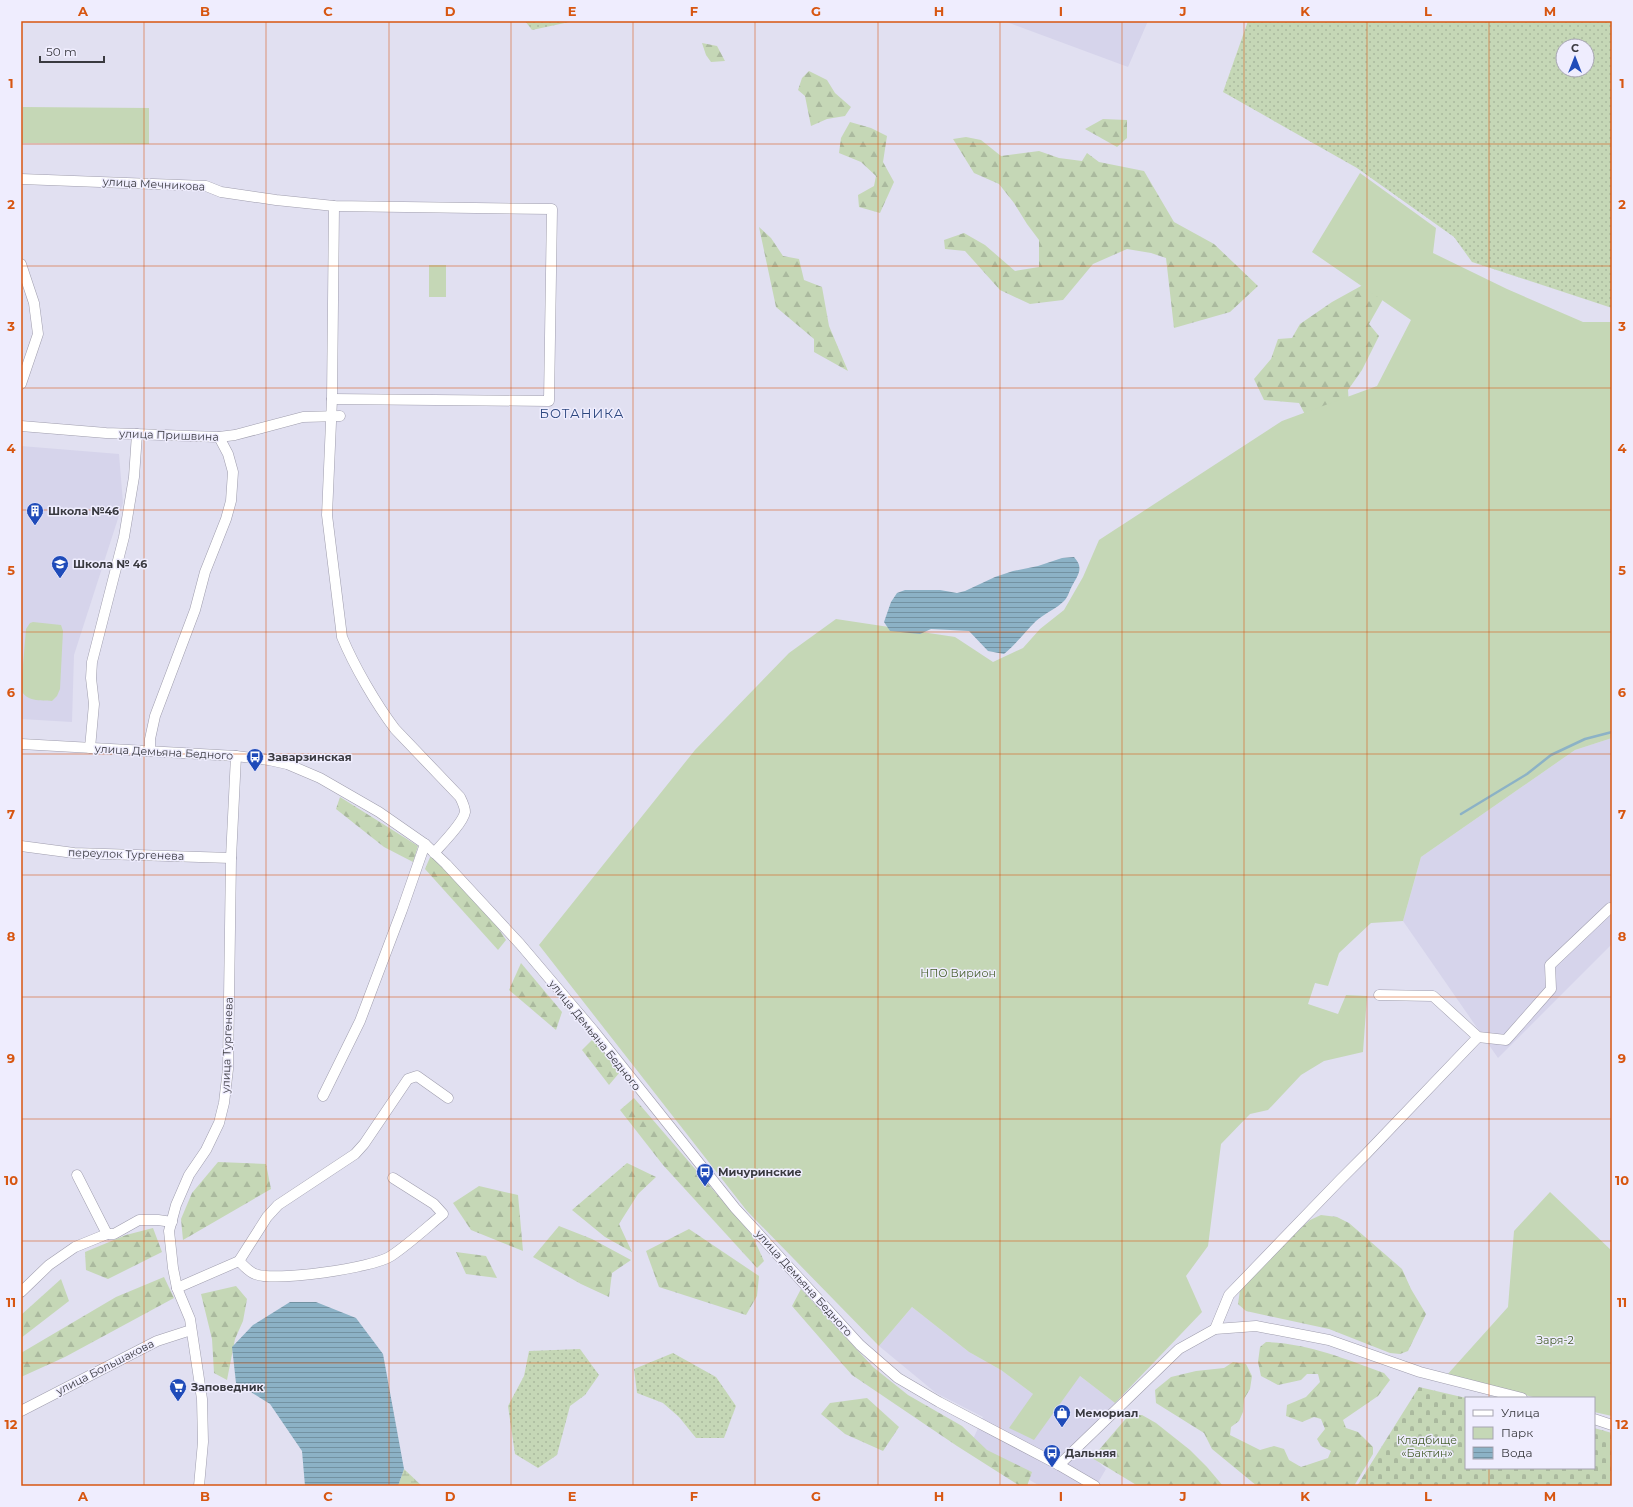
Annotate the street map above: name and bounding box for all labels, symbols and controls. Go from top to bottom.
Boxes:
text: A [77,3,89,19]
text: B [200,3,210,19]
text: C [323,3,333,19]
text: D [445,3,456,19]
text: E [568,3,577,19]
text: F [690,3,698,19]
text: G [811,3,821,19]
text: H [934,3,944,19]
text: I [1059,3,1063,19]
text: J [1178,3,1187,19]
text: K [1300,3,1310,19]
text: L [1424,3,1432,19]
text: M [1544,3,1556,19]
scale bar [40,38,104,64]
north arrow [1555,38,1595,78]
text: С [1571,41,1579,55]
text: 50 m [46,44,77,59]
text: 1 [8,75,14,91]
text: 1 [1619,75,1625,91]
street label: улица Мечникова [101,174,206,194]
text: 2 [7,196,15,212]
text: 2 [1618,196,1626,212]
text: 3 [6,318,15,334]
text: 3 [1617,318,1626,334]
district label: БОТАНИКА [540,405,625,421]
street label: улица Пришвина [118,426,219,444]
text: 4 [7,440,16,456]
text: 4 [1618,440,1627,456]
building icon: Школа №46 [25,501,45,526]
place label: Школа №46 [48,504,119,518]
school or university icon: Школа № 46 [50,554,70,579]
place label: Школа № 46 [73,557,147,571]
text: 5 [7,562,15,578]
text: 5 [1618,562,1626,578]
text: 6 [7,684,16,700]
text: 6 [1618,684,1627,700]
street label: улица Демьяна Бедного [93,741,234,763]
bus stop icon: Заварзинская [245,747,265,772]
place label: Заварзинская [267,750,352,764]
text: 7 [7,806,15,822]
text: 7 [1618,806,1626,822]
street label: переулок Тургенева [68,845,184,863]
text: 8 [7,928,16,944]
text: 8 [1618,928,1627,944]
park label: НПО Вирион [920,966,996,980]
street label: улица Демьяна Бедного [545,976,644,1093]
street label: улица Тургенева [218,997,236,1094]
text: 9 [7,1050,15,1066]
text: 9 [1618,1050,1626,1066]
bus stop icon: Мичуринские [695,1162,715,1187]
place label: Мичуринские [718,1165,802,1179]
text: 10 [4,1172,18,1188]
text: 10 [1615,1172,1629,1188]
street label: улица Демьяна Бедного [752,1226,856,1339]
text: 11 [6,1294,16,1310]
text: 11 [1617,1294,1627,1310]
park label: Заря-2 [1536,1333,1574,1347]
street label: улица Большакова [53,1336,156,1398]
supermarket icon: Заповедник [168,1377,188,1402]
place label: Заповедник [190,1380,265,1394]
legend [1465,1397,1595,1469]
shop icon: Мемориал [1052,1403,1072,1428]
text: Улица [1501,1405,1540,1420]
place label: Мемориал [1075,1406,1138,1420]
text: 12 [5,1416,18,1432]
text: 12 [1616,1416,1629,1432]
text: Парк [1501,1425,1533,1440]
park label: Кладбище «Бактин» [1397,1433,1457,1460]
bus stop icon: Дальняя [1042,1443,1062,1468]
text: Вода [1501,1445,1532,1460]
place label: Дальняя [1065,1446,1116,1460]
text: A [77,1488,89,1504]
text: B [200,1488,210,1504]
text: C [323,1488,333,1504]
text: D [445,1488,456,1504]
text: E [568,1488,577,1504]
text: F [690,1488,698,1504]
text: G [811,1488,821,1504]
text: H [934,1488,944,1504]
text: I [1059,1488,1063,1504]
text: J [1178,1488,1187,1504]
text: K [1300,1488,1310,1504]
text: L [1424,1488,1432,1504]
text: M [1544,1488,1556,1504]

